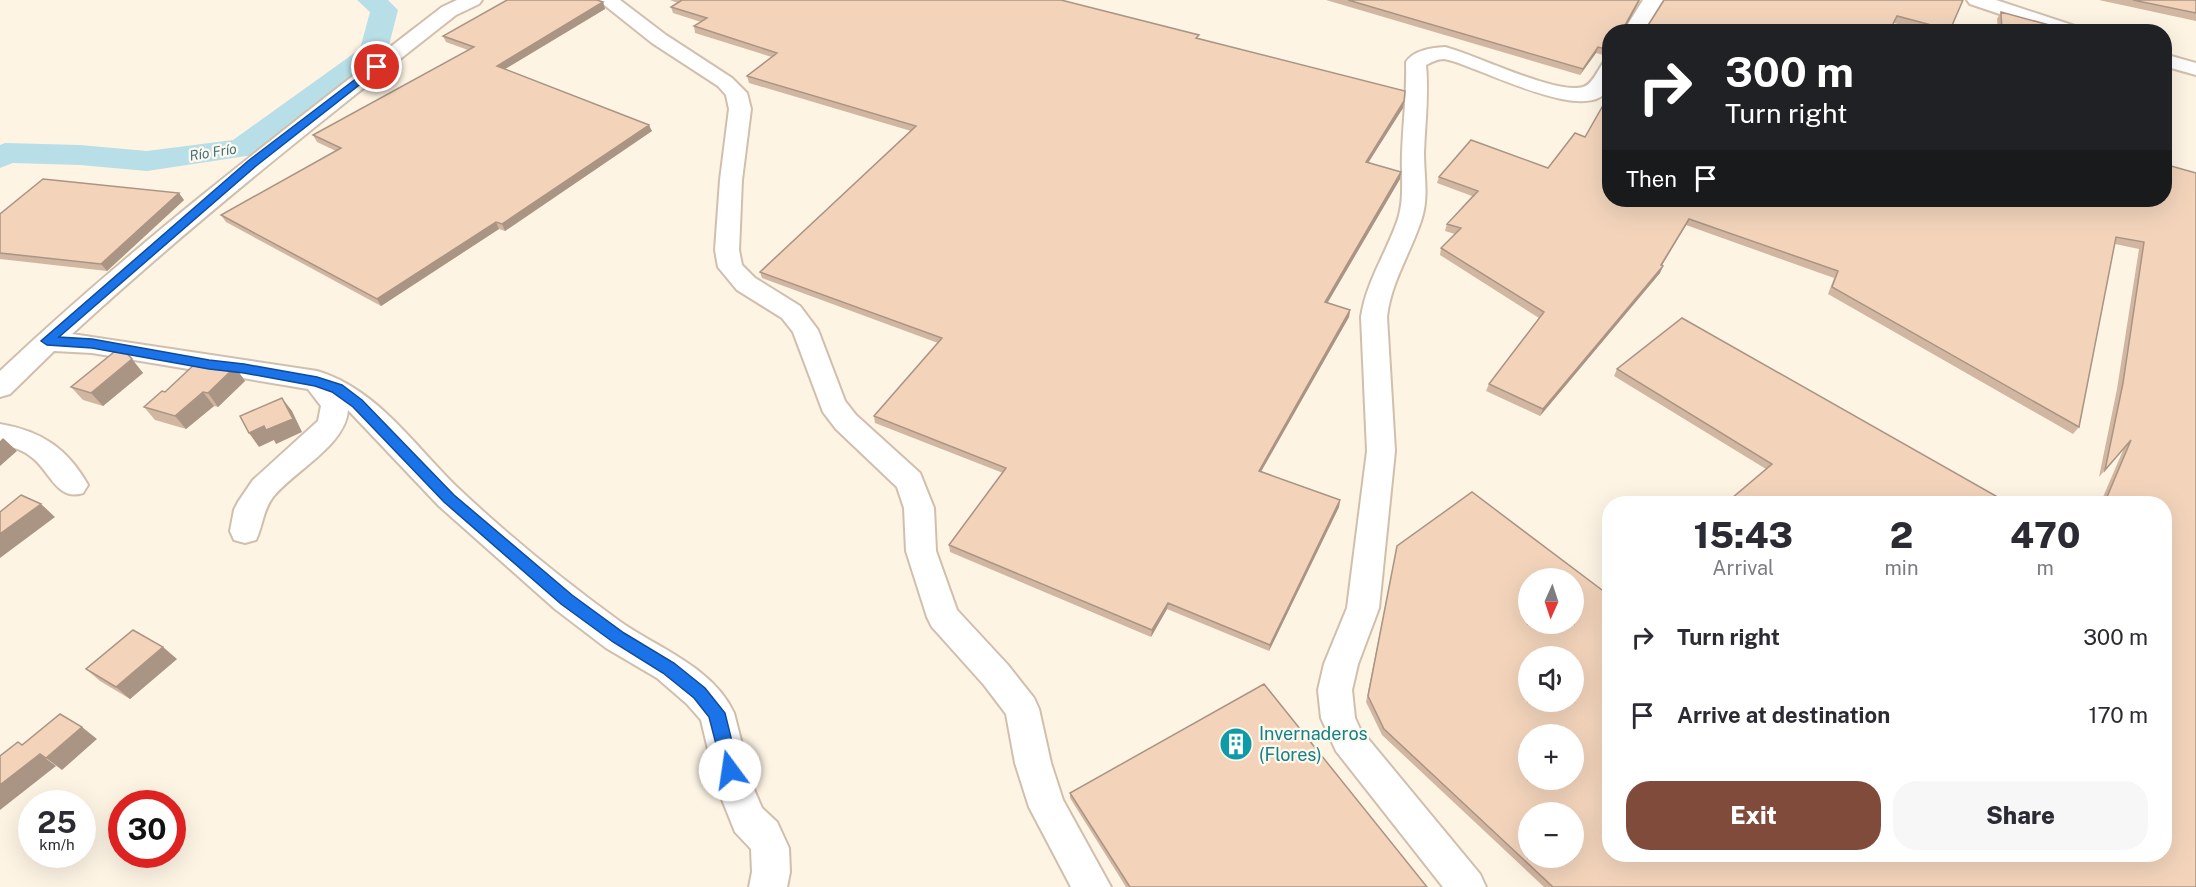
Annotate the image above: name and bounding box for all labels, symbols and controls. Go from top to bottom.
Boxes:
pin [351,41,402,92]
text: 300 m [1725,47,1854,96]
icon: right [1626,48,1704,126]
icon: arrive [360,50,393,83]
text: Turn right [1725,97,1848,129]
water label: Río Frío [188,140,238,164]
icon: arrive [1689,162,1722,195]
text: Then [1626,166,1677,192]
text: 15:43 [1693,514,1793,556]
text: 2 [1890,514,1913,556]
text: 470 [2010,514,2081,556]
text: Arrival [1712,556,1774,580]
text: min [1885,556,1918,580]
text: m [2037,556,2054,580]
north arrow [1518,568,1584,634]
map controls [1518,568,1584,868]
icon: right [1626,621,1659,654]
text: Turn right [1677,624,1780,650]
text: 300 m [2083,624,2148,650]
button: sound [1518,646,1584,712]
icon: arrive [1626,699,1659,732]
text: Arrive at destination [1677,702,1890,728]
text: 170 m [2088,702,2148,728]
place label: Invernaderos (Flores) [1259,723,1368,765]
button: + [1518,724,1584,790]
building icon: Invernaderos (Flores) [1218,726,1254,762]
position arrow [698,738,762,802]
button: Exit [1626,781,1881,850]
button: Share [1893,781,2148,850]
speed limit sign: 30 [108,790,186,868]
button: − [1518,802,1584,868]
text: 25 [37,804,77,840]
text: km/h [39,836,75,853]

